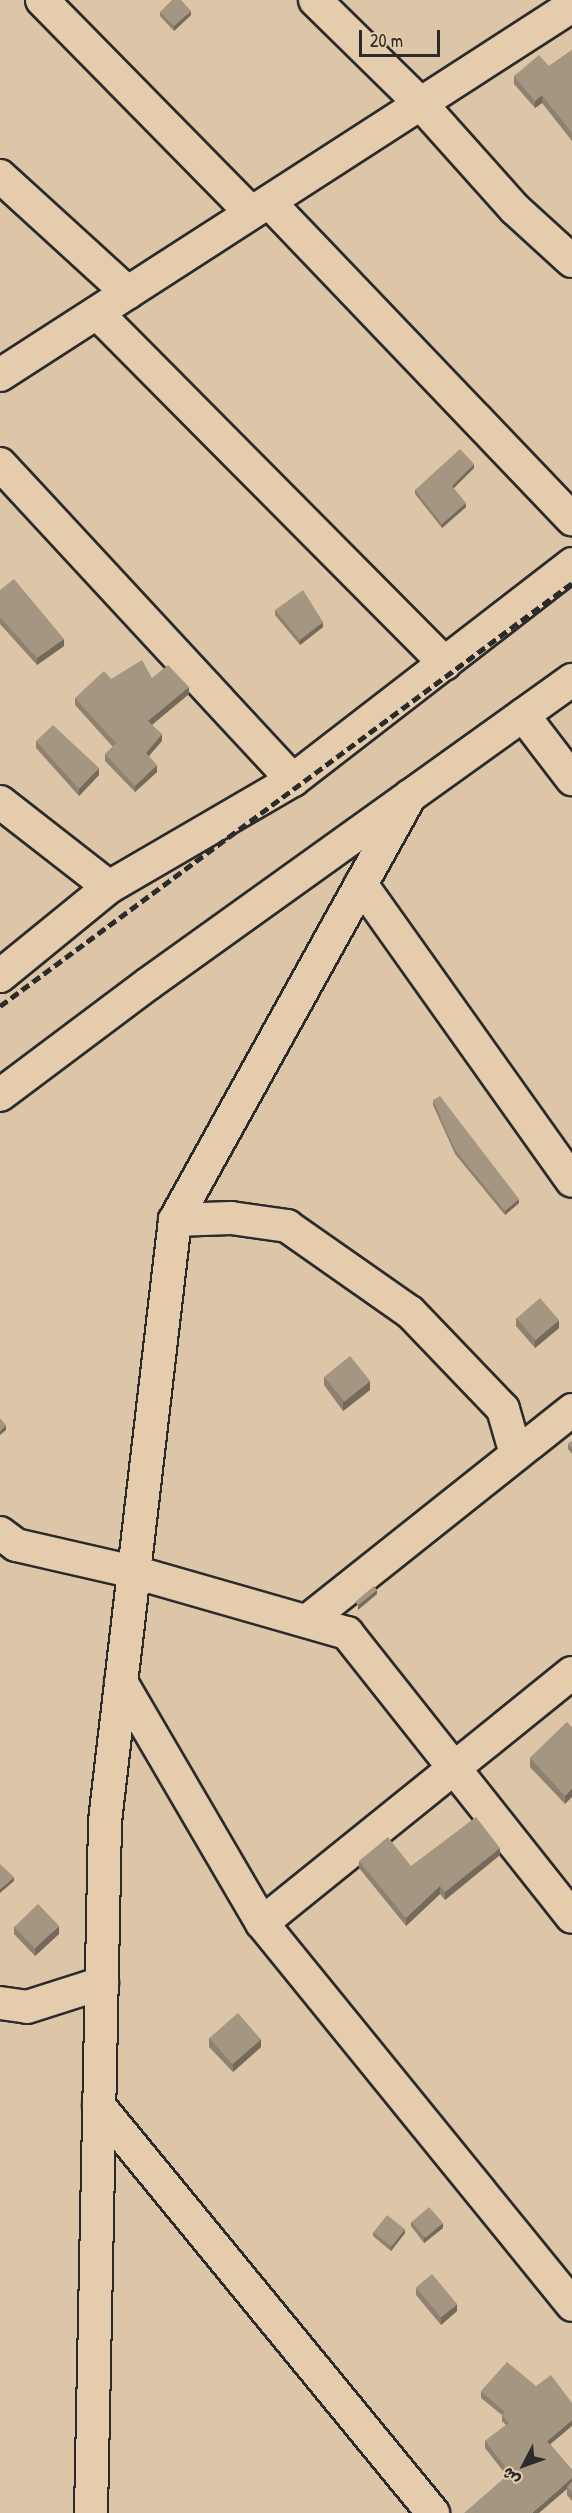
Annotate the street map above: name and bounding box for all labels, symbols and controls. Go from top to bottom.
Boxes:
scale bar [362,18,443,56]
text: 20 m [370,28,403,53]
north arrow [494,2435,554,2495]
text: ش [496,2463,524,2491]

